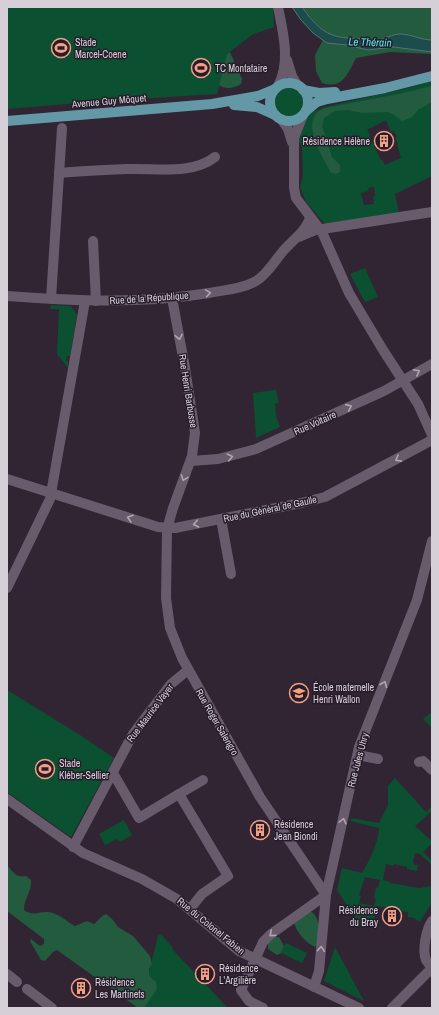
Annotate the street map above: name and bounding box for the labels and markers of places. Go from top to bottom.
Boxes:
place label: Stade Marcel-Coene [75,36,127,61]
sports icon: Stade Marcel-Coene [50,37,72,59]
sports icon: TC Montataire [190,57,212,79]
place label: TC Montataire [215,62,268,75]
building icon: Résidence Hélène [373,130,395,152]
place label: Résidence Hélène [303,135,370,148]
place label: École maternelle Henri Wallon [313,681,375,706]
school or university icon: École maternelle Henri Wallon [288,682,310,704]
place label: Stade Kléber-Sellier [59,757,109,782]
sports icon: Stade Kléber-Sellier [34,758,56,780]
place label: Résidence Jean Biondi [274,818,318,843]
building icon: Résidence Jean Biondi [249,819,271,841]
place label: Résidence du Bray [339,904,379,929]
building icon: Résidence du Bray [381,905,403,927]
place label: Résidence L'Argilière [219,962,259,987]
building icon: Résidence L'Argilière [194,963,216,985]
place label: Résidence Les Martinets [95,976,145,1001]
building icon: Résidence Les Martinets [70,977,92,999]

